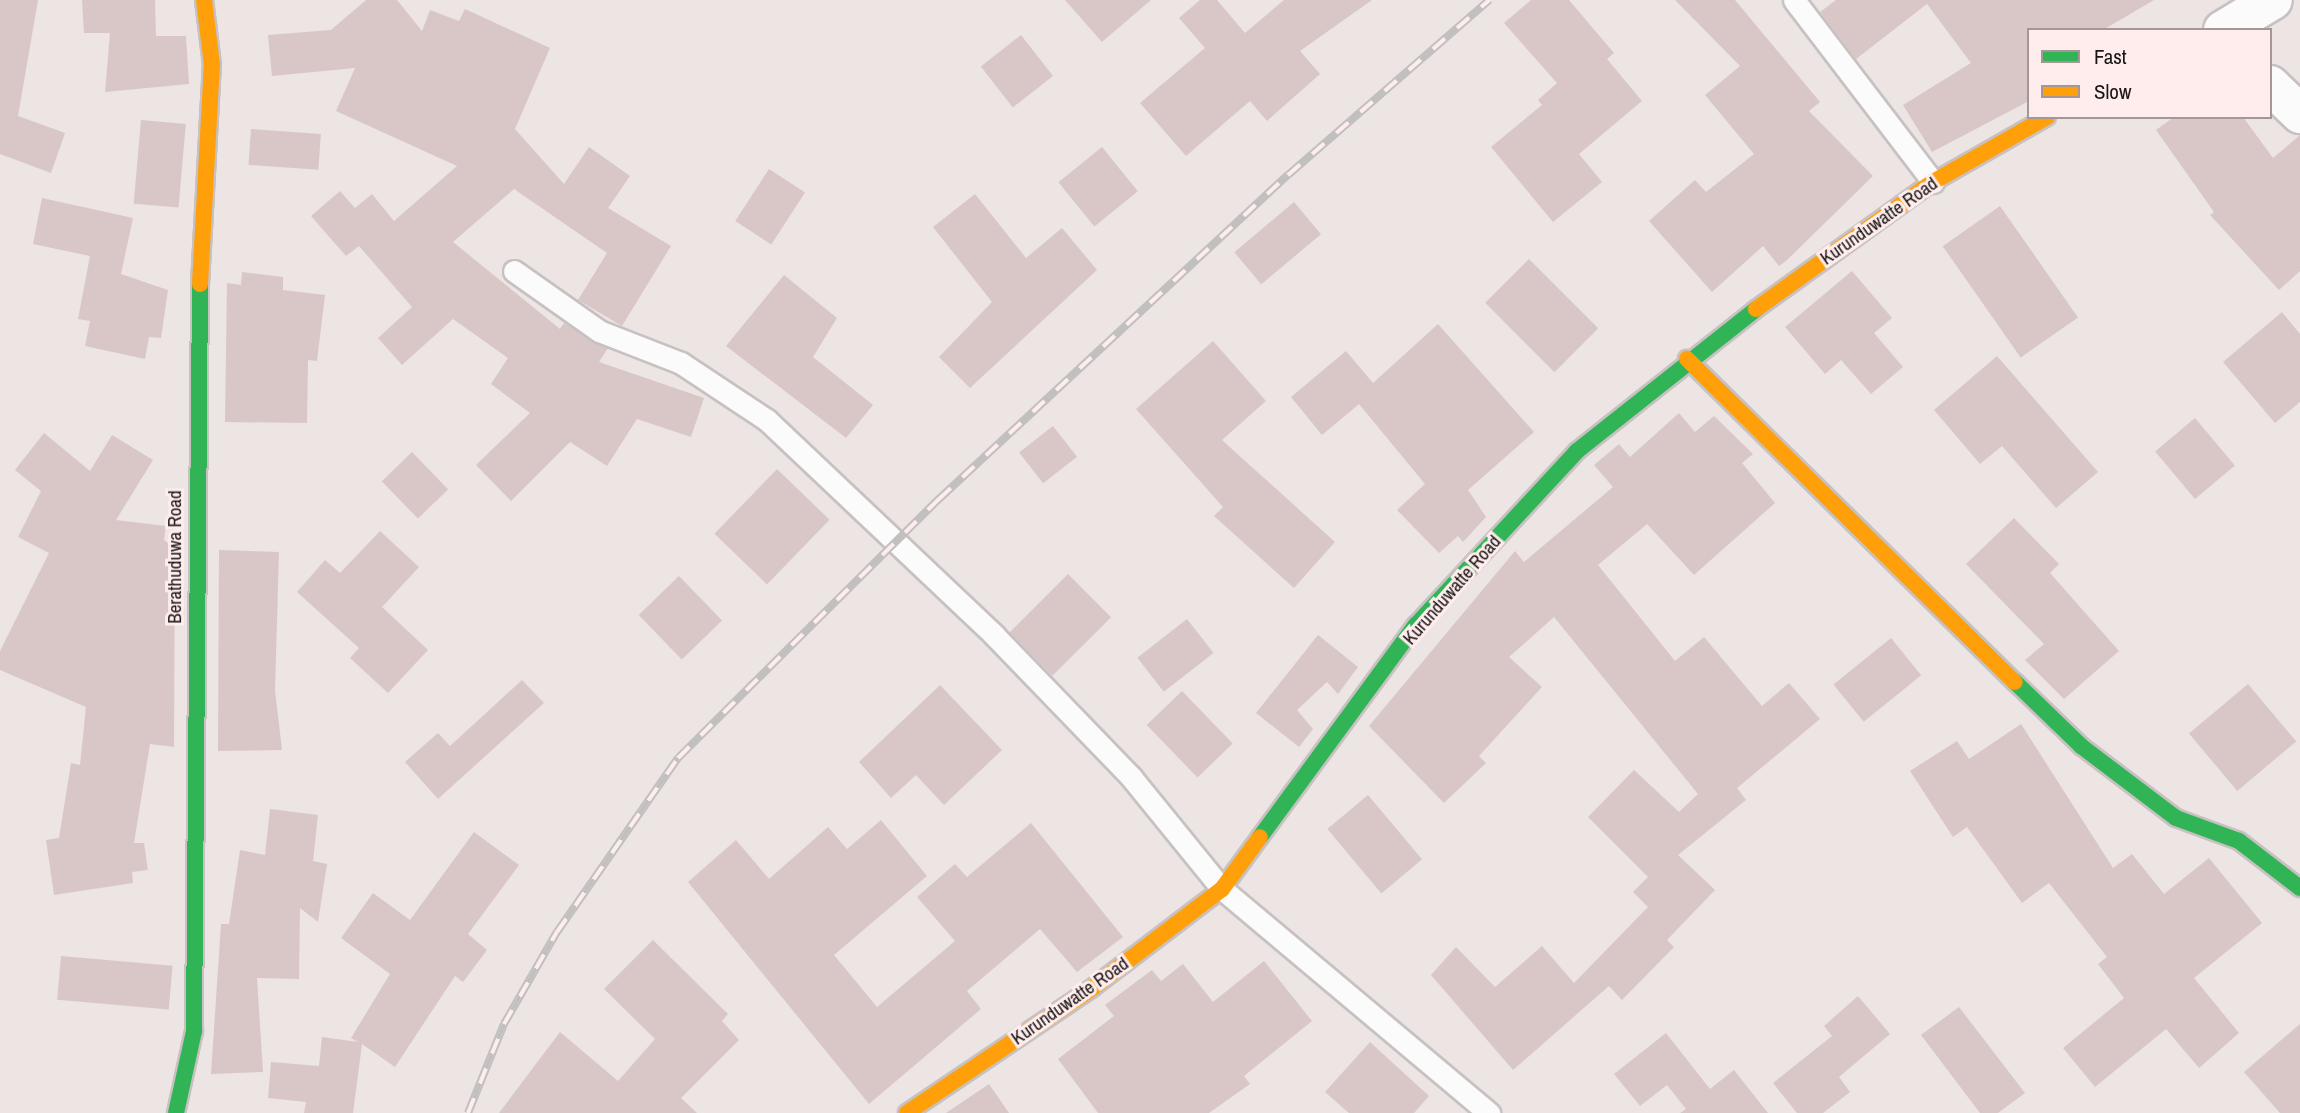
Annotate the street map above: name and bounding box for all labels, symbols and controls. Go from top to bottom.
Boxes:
legend [2027,28,2272,119]
text: Fast [2094,42,2127,71]
text: Slow [2094,77,2131,106]
street label: Kurunduwatte Road [1816,172,1942,270]
street label: Berathuduwa Road [164,490,186,624]
street label: Kurunduwatte Road [1398,531,1506,649]
street label: Kurunduwatte Road [1007,952,1133,1050]

